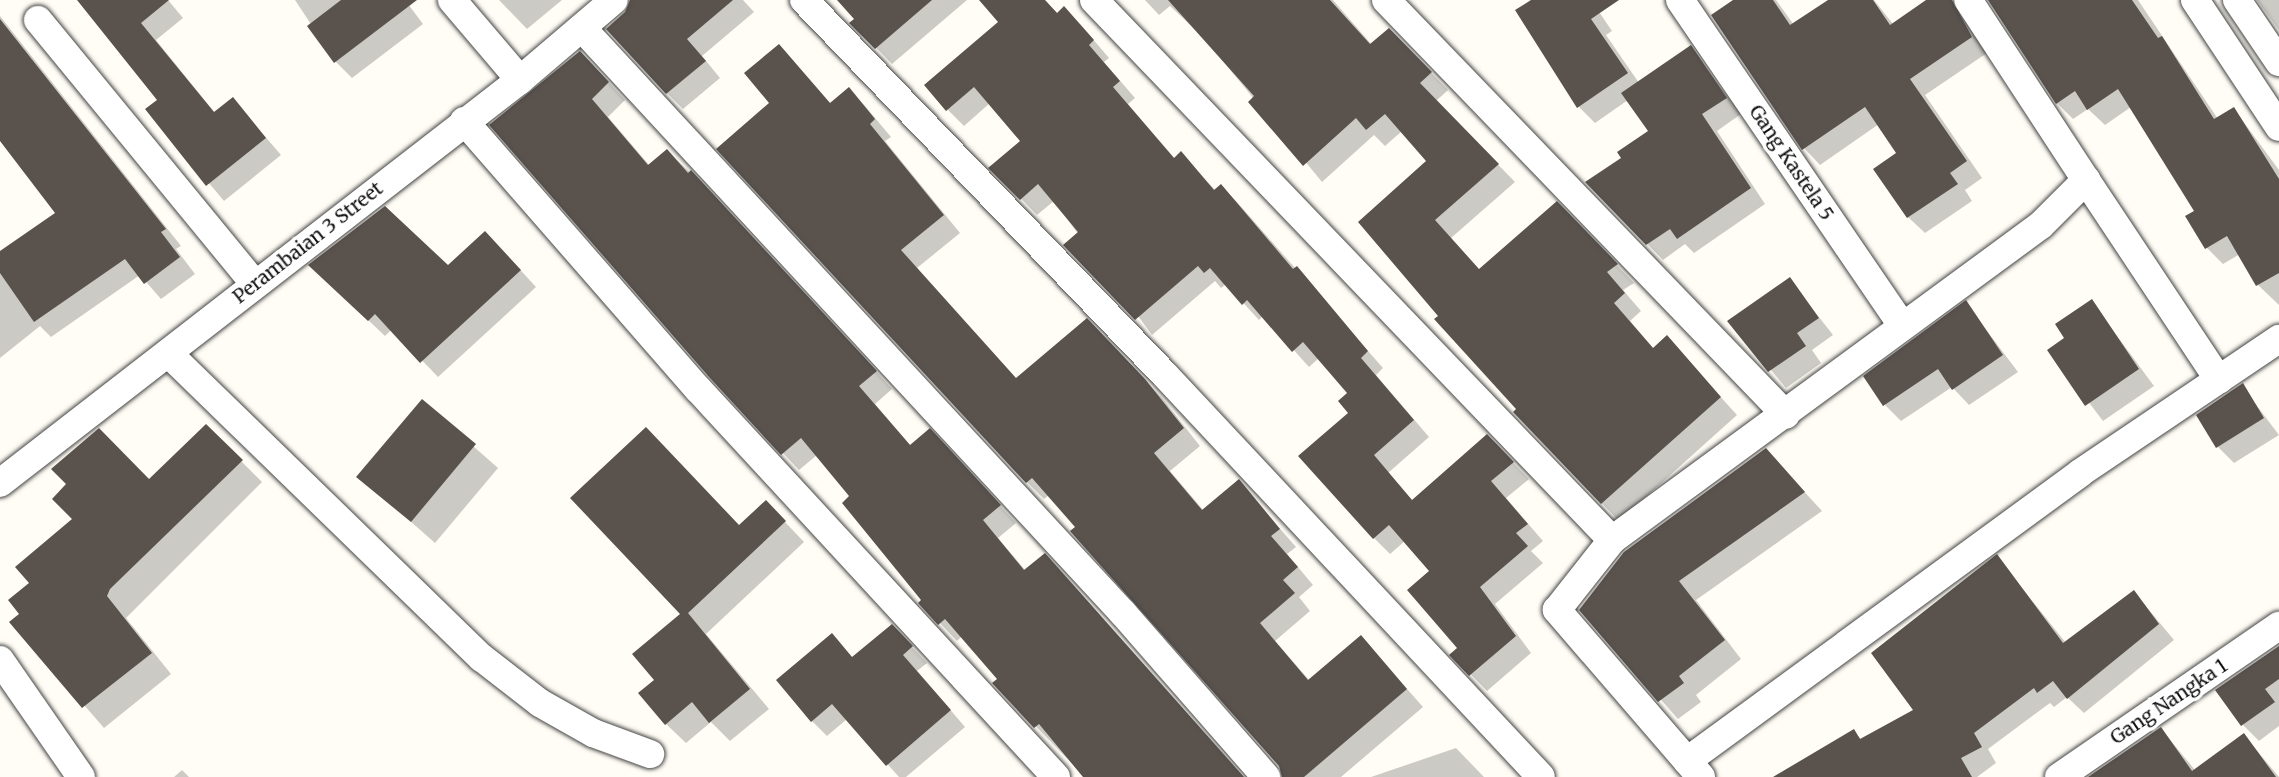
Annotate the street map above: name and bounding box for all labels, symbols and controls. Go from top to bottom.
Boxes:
street label: Gang Kastela 5 [1744,101,1838,225]
street label: Perambaian 3 Street [229,177,387,309]
street label: Gang Nangka 1 [2106,655,2232,749]

